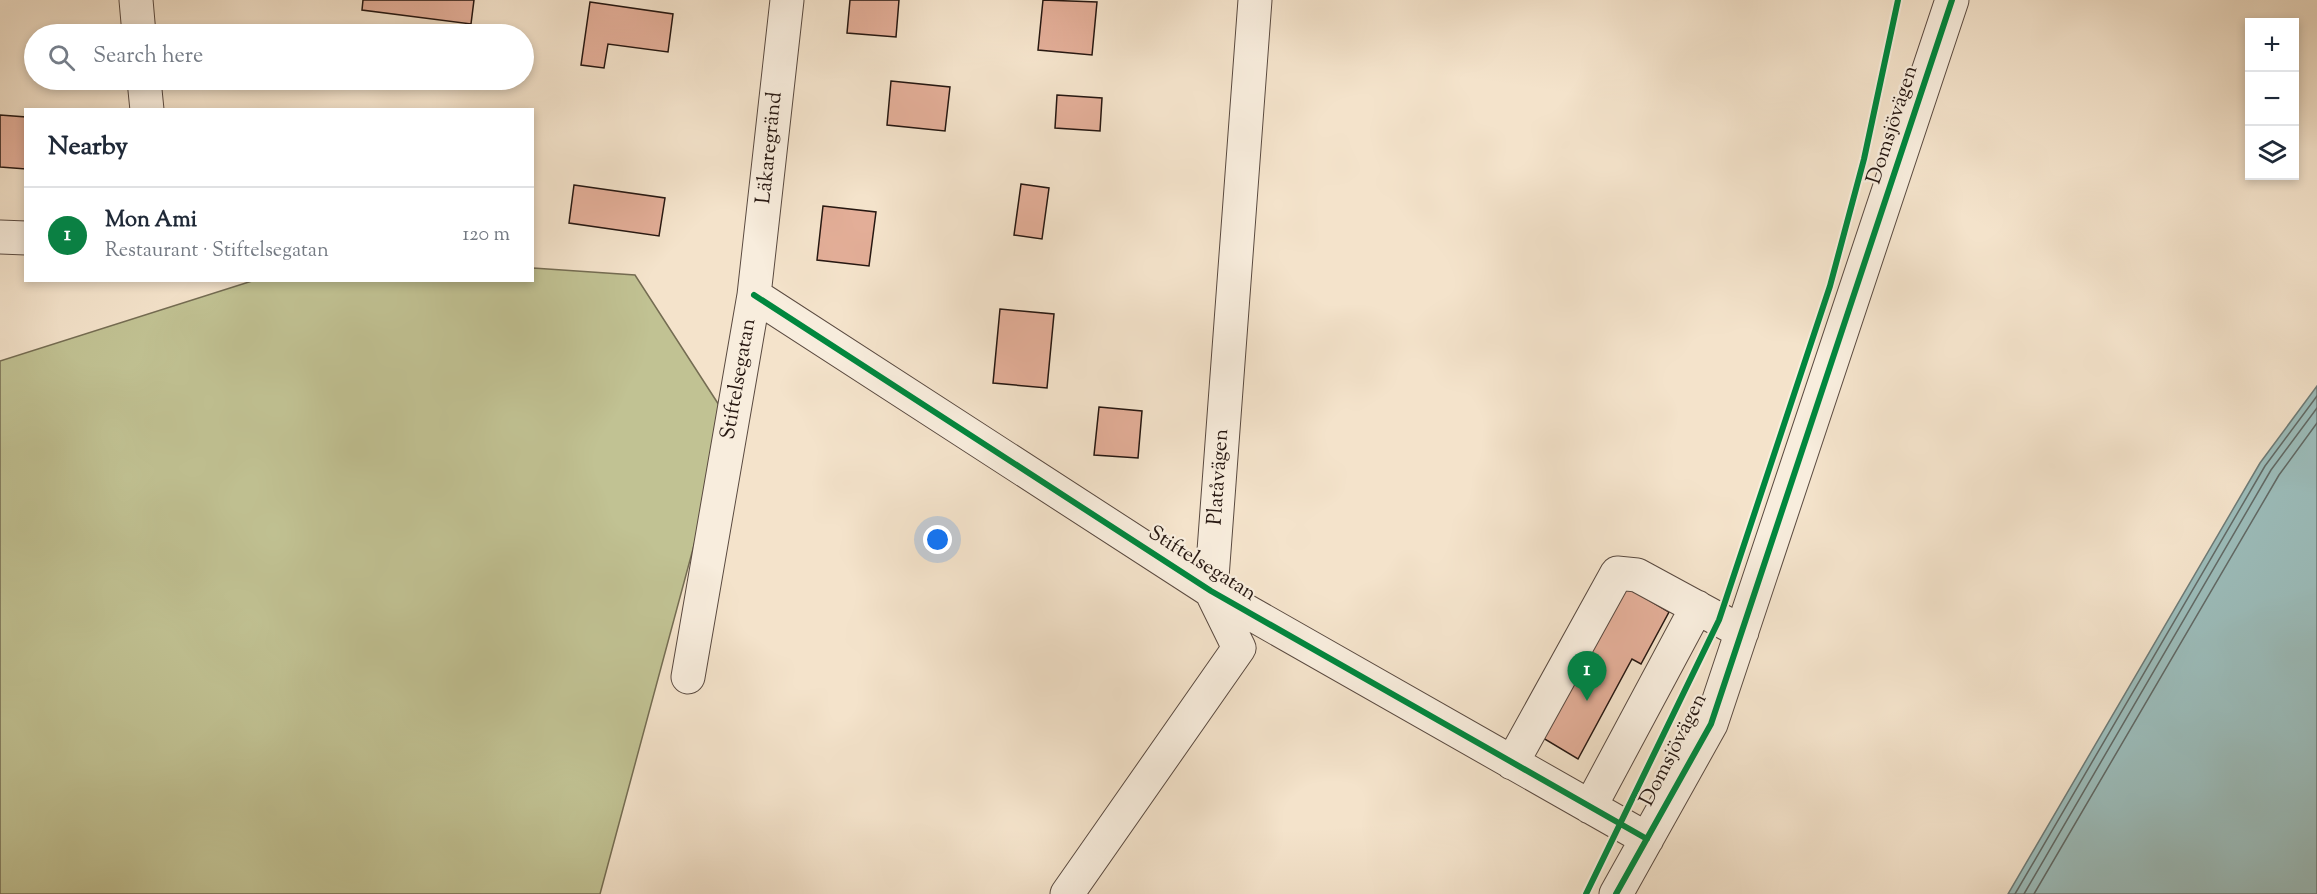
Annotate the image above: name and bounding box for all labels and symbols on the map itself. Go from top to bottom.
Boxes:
street label: Domsjövägen [1860,62,1926,188]
street label: Läkaregränd [749,90,791,206]
street label: Stiftelsegatan [714,316,764,442]
street label: Platåvägen [1201,428,1237,526]
street label: Stiftelsegatan [1142,519,1262,609]
your location [923,525,952,554]
pin: 1 [1568,652,1606,701]
street label: Domsjövägen [1633,688,1715,812]

